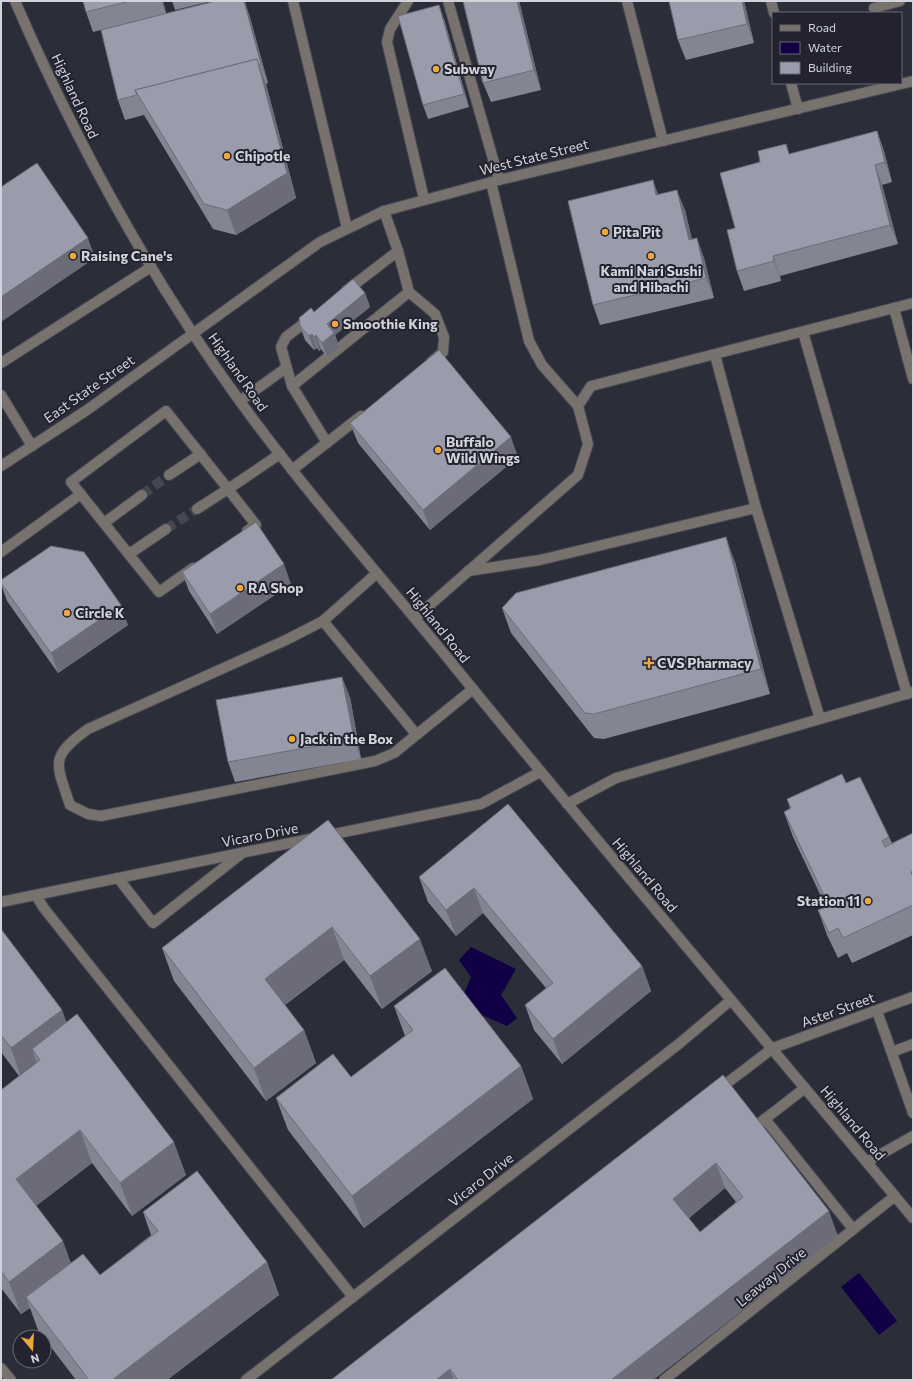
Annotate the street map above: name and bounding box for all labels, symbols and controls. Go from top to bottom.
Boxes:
legend [772,12,902,84]
text: Road [808,20,836,34]
text: Water [808,40,842,54]
street label: Highland Road [48,50,103,141]
place label: Subway [444,60,495,77]
text: Building [808,60,852,74]
marker: Subway [431,64,441,74]
street label: West State Street [478,135,590,178]
place label: Chipotle [235,147,290,164]
marker: Chipotle [222,151,232,161]
place label: Pita Pit [613,223,661,240]
marker: Pita Pit [600,227,610,237]
place label: Raising Cane's [81,247,173,264]
marker: Raising Cane's [68,251,78,261]
marker: Kami Nari Sushi and Hibachi [646,251,656,261]
place label: Kami Nari Sushi and Hibachi [600,262,702,295]
place label: Smoothie King [343,315,438,332]
marker: Smoothie King [330,319,340,329]
street label: Highland Road [205,329,272,414]
street label: East State Street [40,351,138,426]
place label: Buffalo Wild Wings [446,433,521,466]
marker: Buffalo Wild Wings [433,445,443,455]
place label: RA Shop [248,579,304,596]
marker: RA Shop [235,583,245,593]
street label: Highland Road [403,584,474,666]
place label: Circle K [75,604,125,621]
marker: Circle K [62,608,72,618]
place label: CVS Pharmacy [657,654,752,671]
marker: CVS Pharmacy [644,658,654,668]
place label: Jack in the Box [300,730,393,747]
marker: Jack in the Box [287,734,297,744]
street label: Vicaro Drive [220,819,300,850]
street label: Highland Road [609,834,681,915]
place label: Station 11 [797,892,860,909]
marker: Station 11 [863,896,873,906]
street label: Aster Street [799,988,877,1031]
street label: Highland Road [817,1082,889,1163]
street label: Vicaro Drive [445,1149,517,1210]
street label: Leaway Drive [732,1243,809,1310]
north arrow [12,1329,52,1369]
text: N [29,1352,41,1366]

